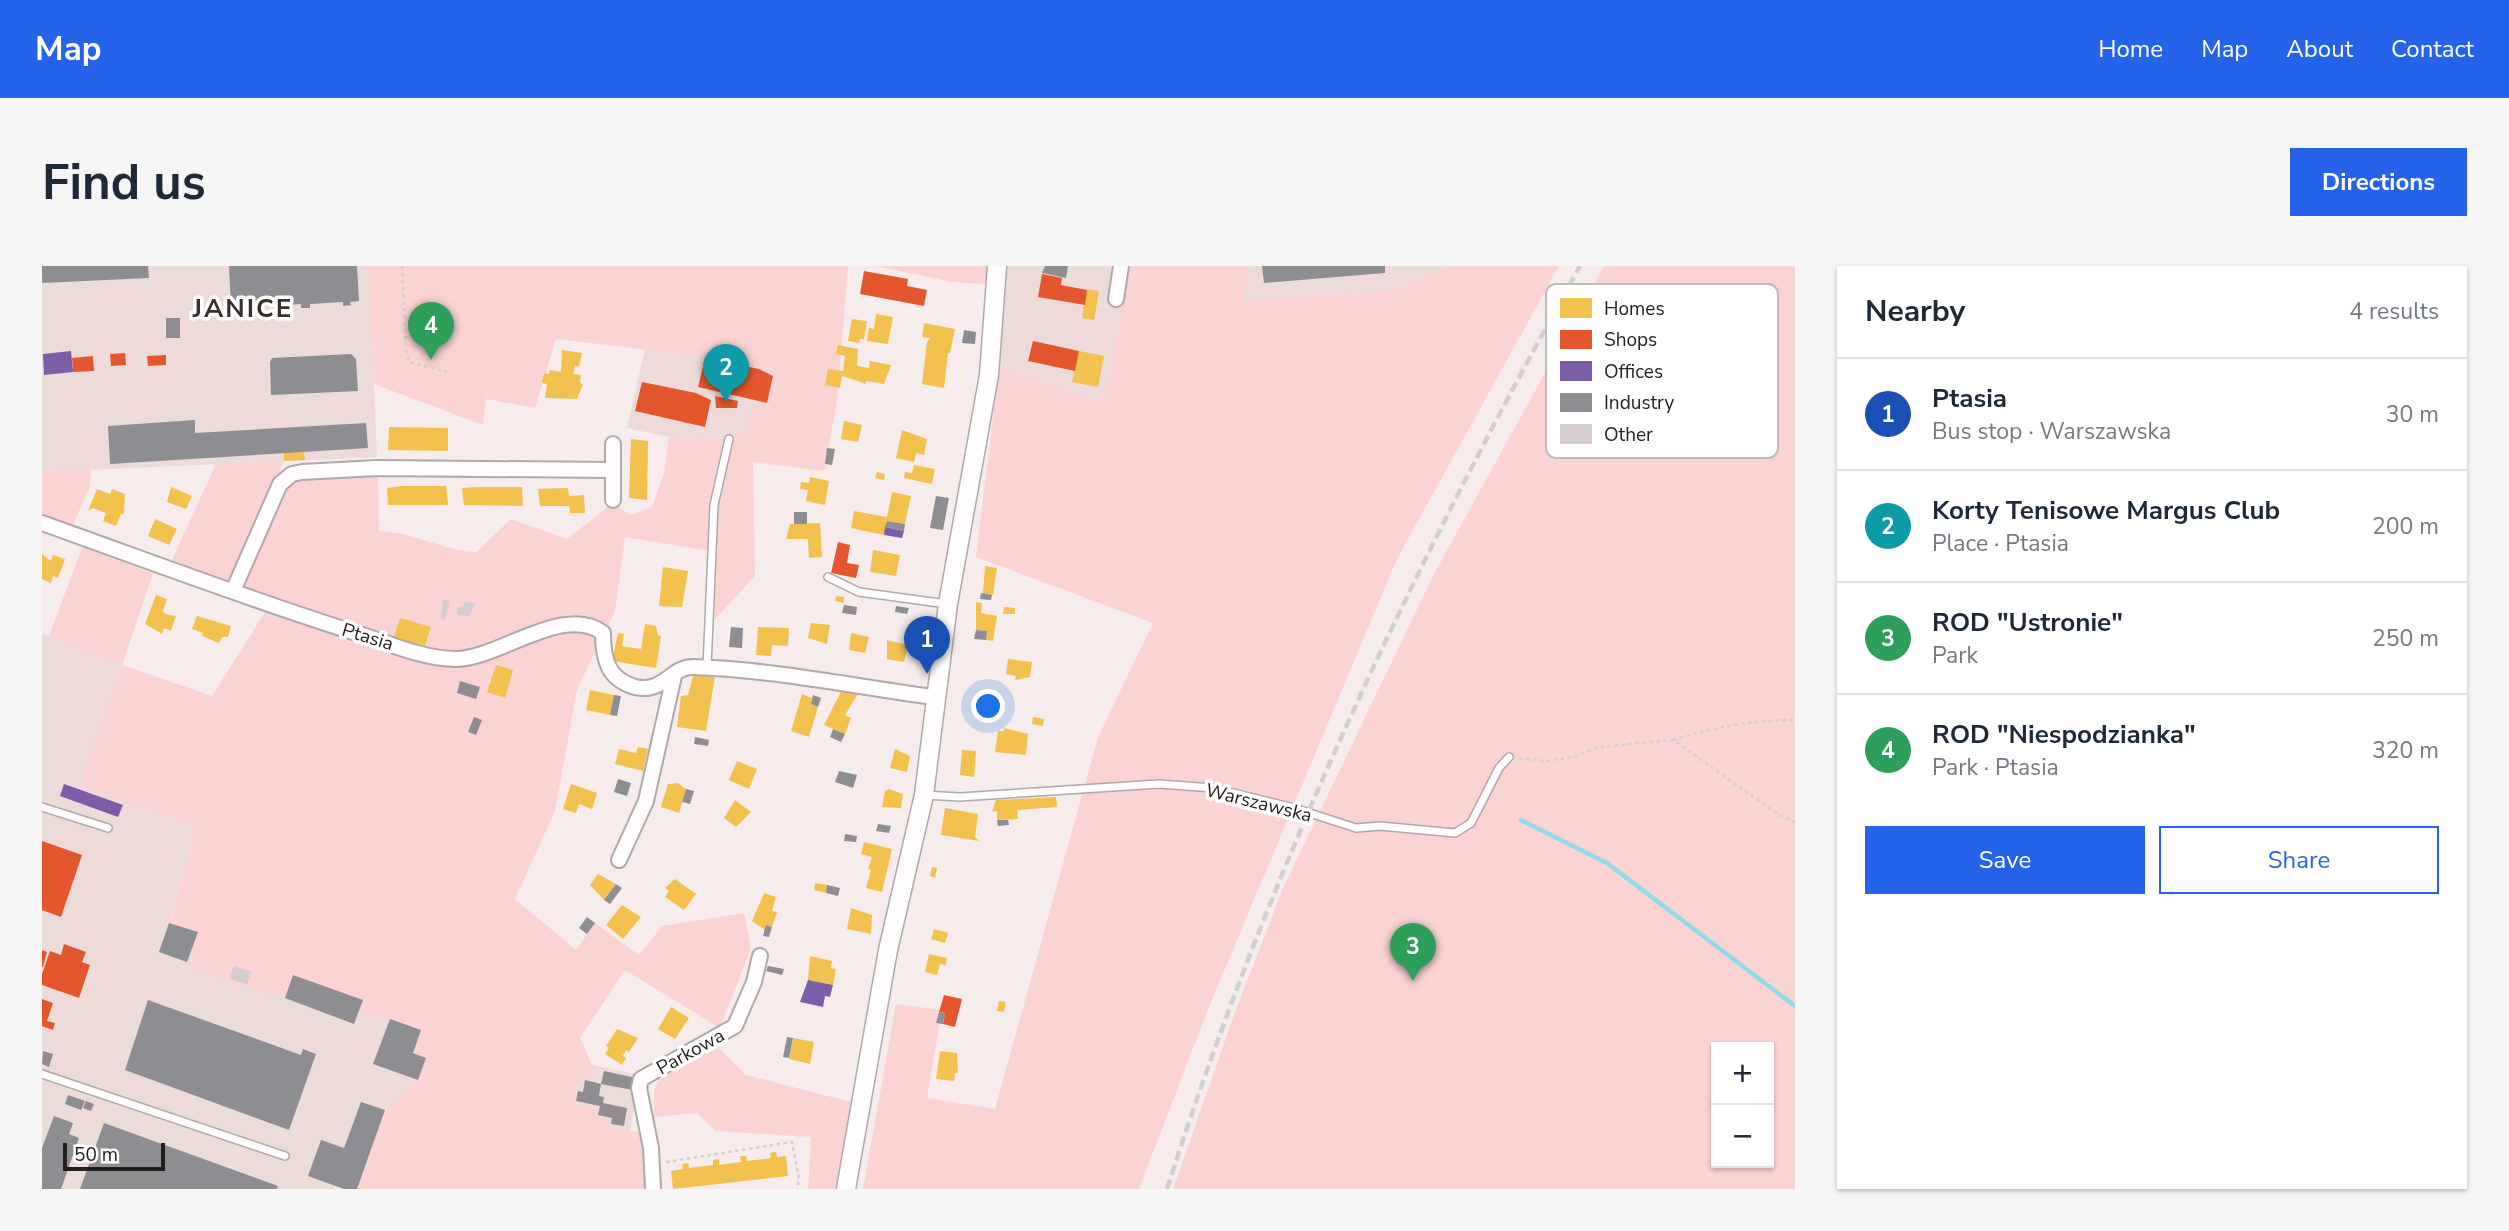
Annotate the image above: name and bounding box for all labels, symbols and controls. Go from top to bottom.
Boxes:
text: Map [35,27,102,72]
text: Home [2098,33,2163,65]
text: Map [2201,33,2248,65]
text: About [2286,33,2353,65]
text: Contact [2391,33,2474,65]
button: Directions [2290,148,2467,216]
text: Find us [42,149,206,216]
legend [1546,284,1778,458]
district label: JANICE [192,291,293,326]
text: Nearby [1865,291,1965,332]
text: Homes [1604,296,1665,322]
text: 4 results [2349,296,2439,327]
pin: 4 [408,302,454,360]
text: Shops [1604,327,1657,353]
pin: 2 [703,344,749,402]
text: Offices [1604,359,1663,385]
text: Ptasia [1932,381,2007,416]
text: Industry [1604,390,1674,416]
text: 1 [1881,399,1895,430]
text: 30 m [2386,399,2439,430]
text: Bus stop · Warszawska [1932,416,2171,447]
text: Other [1604,422,1653,448]
text: Korty Tenisowe Margus Club [1932,493,2280,528]
text: 2 [1881,511,1895,542]
text: 200 m [2372,511,2439,542]
text: Place · Ptasia [1932,528,2069,559]
text: ROD "Ustronie" [1932,605,2123,640]
pin: 1 [904,616,950,674]
street label: Ptasia [339,617,397,657]
text: 3 [1881,623,1895,654]
text: 250 m [2372,623,2439,654]
text: Park [1932,640,1978,671]
your location [971,689,1005,723]
text: ROD "Niespodzianka" [1932,717,2196,752]
text: 4 [1881,735,1895,766]
text: 320 m [2372,735,2439,766]
text: Park · Ptasia [1932,752,2059,783]
street label: Warszawska [1203,777,1315,829]
button: Save [1865,826,2145,894]
button: Share [2159,826,2439,894]
pin: 3 [1390,923,1436,981]
street label: Parkowa [652,1023,729,1081]
map controls [1711,1042,1774,1168]
button: + [1711,1042,1774,1105]
button: − [1711,1105,1774,1168]
scale bar [63,1140,164,1172]
text: 50 m [74,1142,118,1168]

